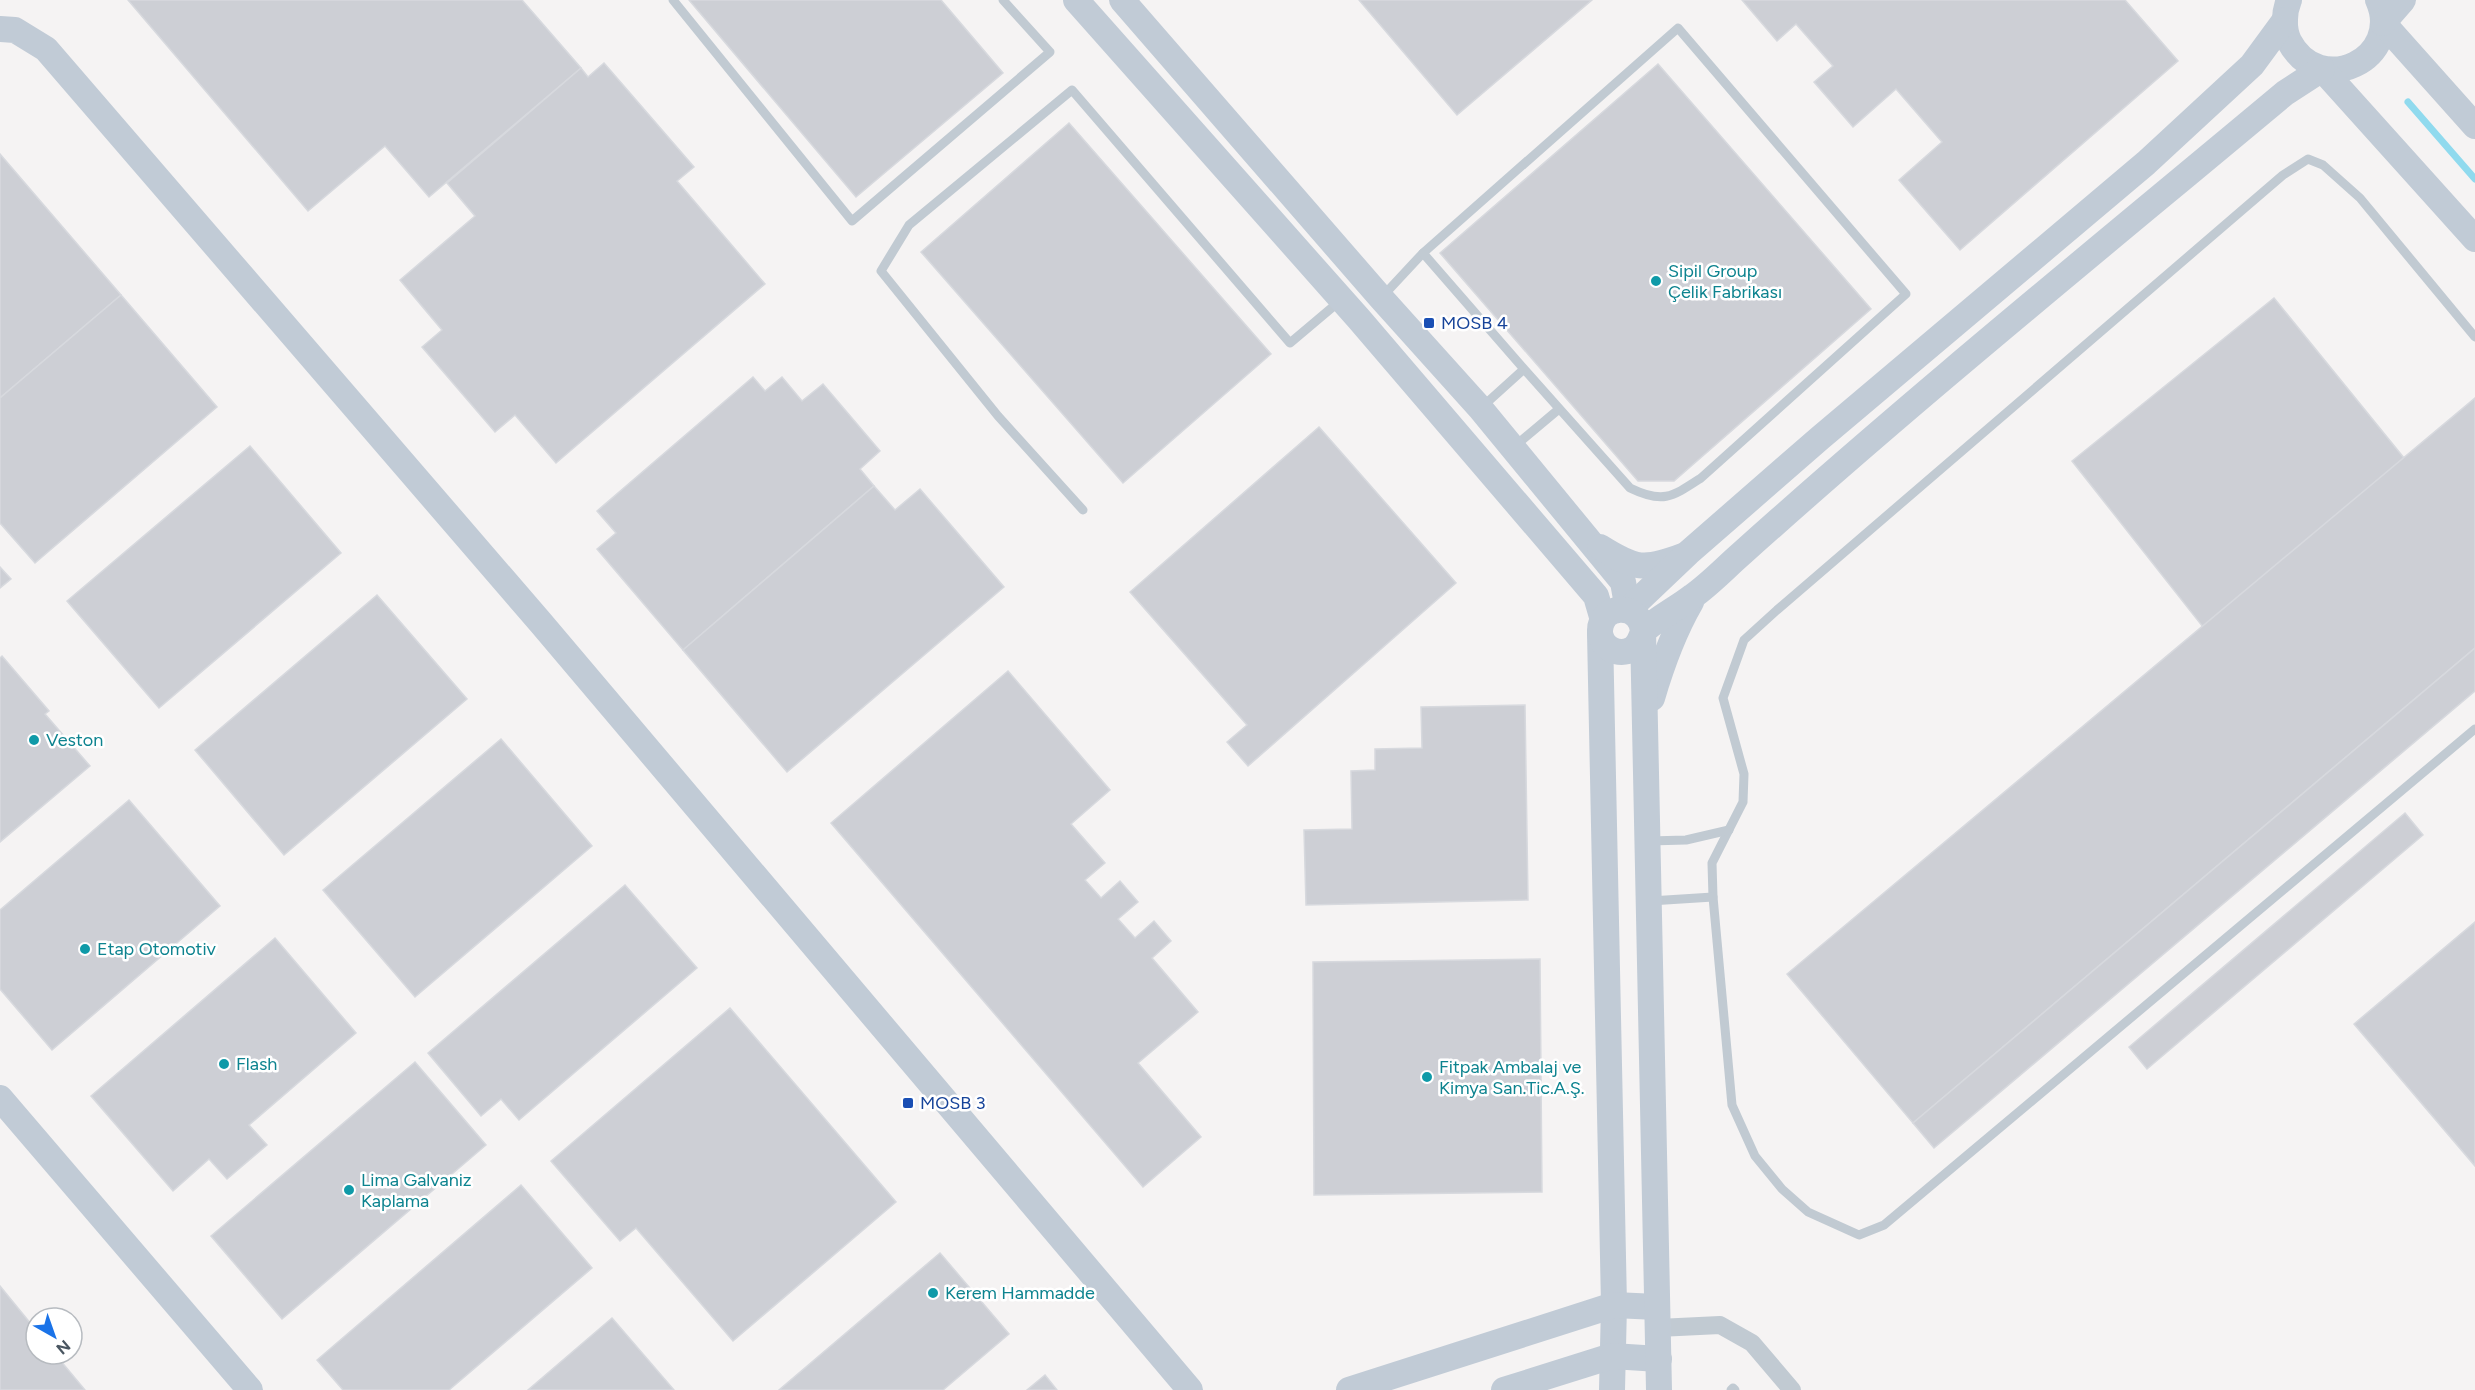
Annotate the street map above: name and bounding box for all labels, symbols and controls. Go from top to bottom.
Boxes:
place label: Sipil Group Çelik Fabrikası [1668,260,1782,303]
marker: Sipil Group Çelik Fabrikası [1649,274,1663,288]
place label: MOSB 4 [1441,312,1508,334]
marker: MOSB 4 [1422,316,1436,330]
place label: Veston [46,729,103,751]
marker: Veston [27,733,41,747]
place label: Etap Otomotiv [97,938,217,960]
marker: Etap Otomotiv [78,942,92,956]
place label: Flash [236,1053,277,1075]
place label: Fitpak Ambalaj ve Kimya San.Tic.A.Ş. [1439,1056,1585,1099]
marker: Flash [217,1057,231,1071]
marker: Fitpak Ambalaj ve Kimya San.Tic.A.Ş. [1420,1070,1434,1084]
place label: MOSB 3 [920,1092,985,1114]
marker: MOSB 3 [901,1096,915,1110]
place label: Lima Galvaniz Kaplama [361,1169,472,1212]
marker: Lima Galvaniz Kaplama [342,1183,356,1197]
place label: Kerem Hammadde [945,1282,1095,1304]
marker: Kerem Hammadde [926,1286,940,1300]
north arrow [24,1306,84,1366]
text: N [52,1336,74,1358]

